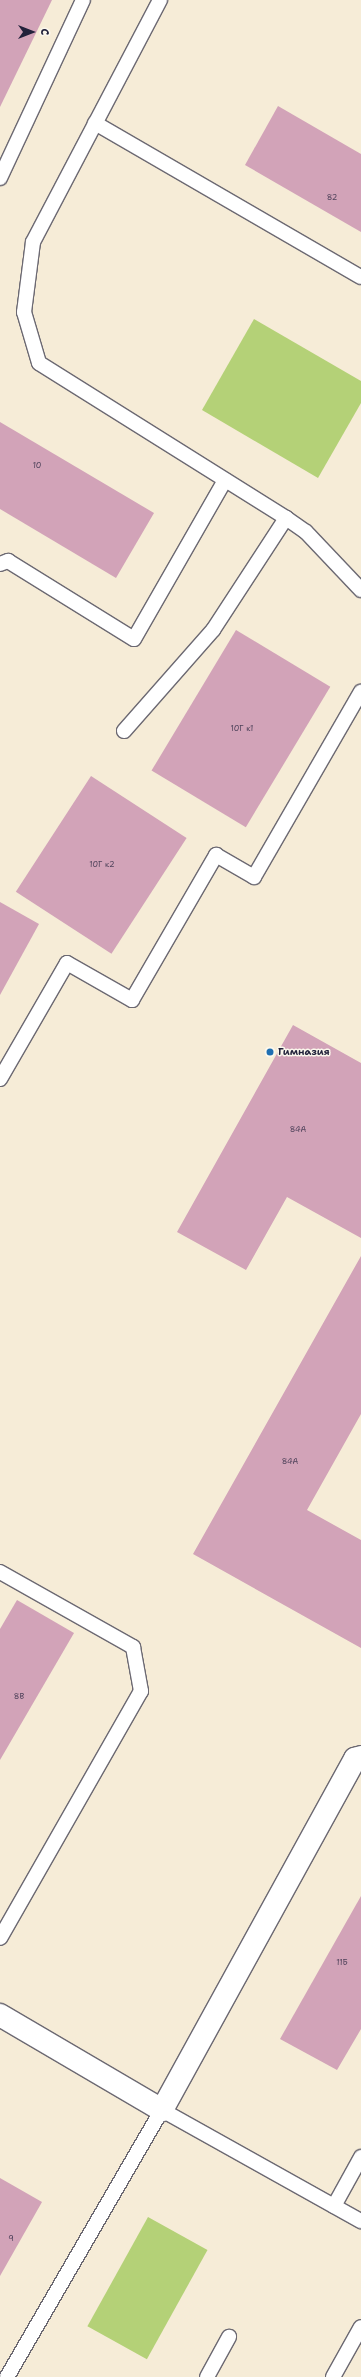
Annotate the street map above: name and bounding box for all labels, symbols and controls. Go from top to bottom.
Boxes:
north arrow [12,12,52,52]
text: С [37,29,52,35]
house number: 82 [327,193,337,203]
house number: 10 [33,461,41,471]
house number: 10Г к1 [231,724,253,734]
house number: 10Г к2 [89,860,115,870]
place label: Гимназия [278,1046,330,1058]
marker: Гимназия [265,1047,275,1057]
house number: 84А [290,1125,306,1135]
house number: 84А [282,1457,298,1467]
house number: 8В [14,1692,24,1702]
house number: 11Б [336,1958,348,1968]
house number: 9 [8,2234,14,2244]

